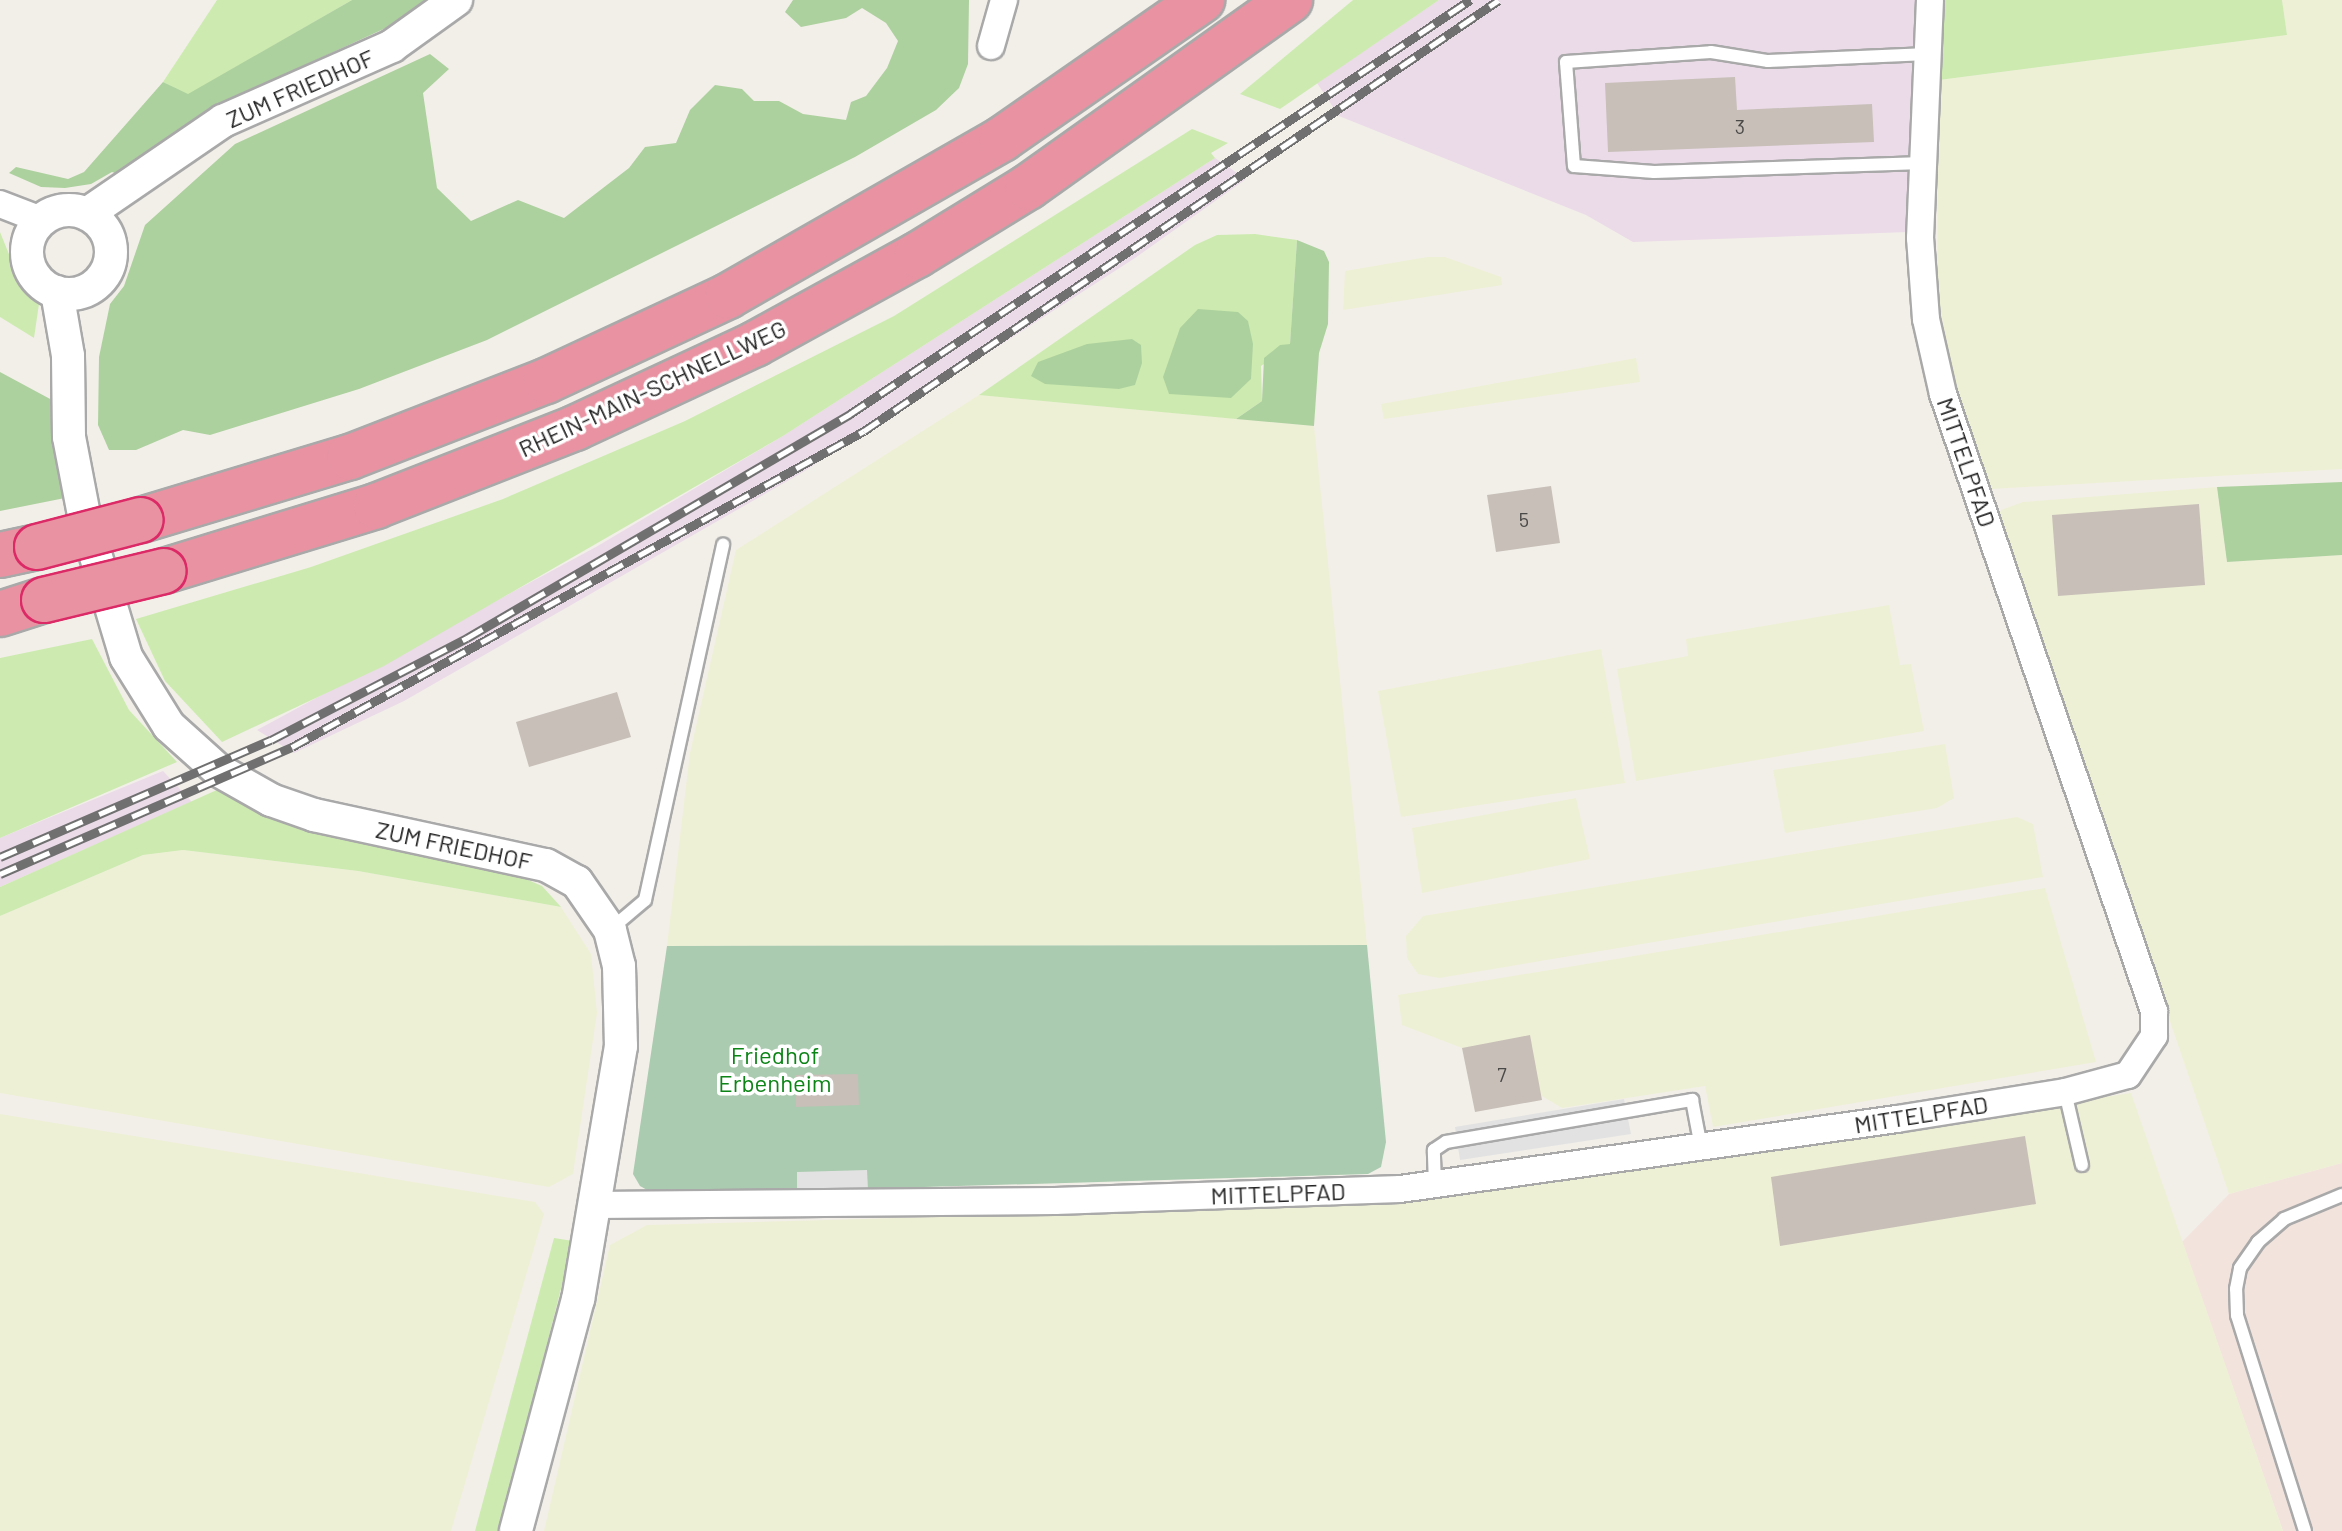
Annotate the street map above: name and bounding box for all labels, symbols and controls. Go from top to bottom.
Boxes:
street label: ZUM FRIEDHOF [222,43,378,133]
house number: 3 [1735,114,1745,138]
street label: RHEIN-MAIN-SCHNELLWEG [514,313,790,463]
street label: MITTELPFAD [1931,394,2003,530]
house number: 5 [1519,507,1529,531]
street label: ZUM FRIEDHOF [373,814,535,876]
park label: Friedhof Erbenheim [718,1041,832,1097]
house number: 7 [1497,1062,1507,1086]
street label: MITTELPFAD [1852,1089,1990,1139]
street label: MITTELPFAD [1210,1176,1346,1210]

